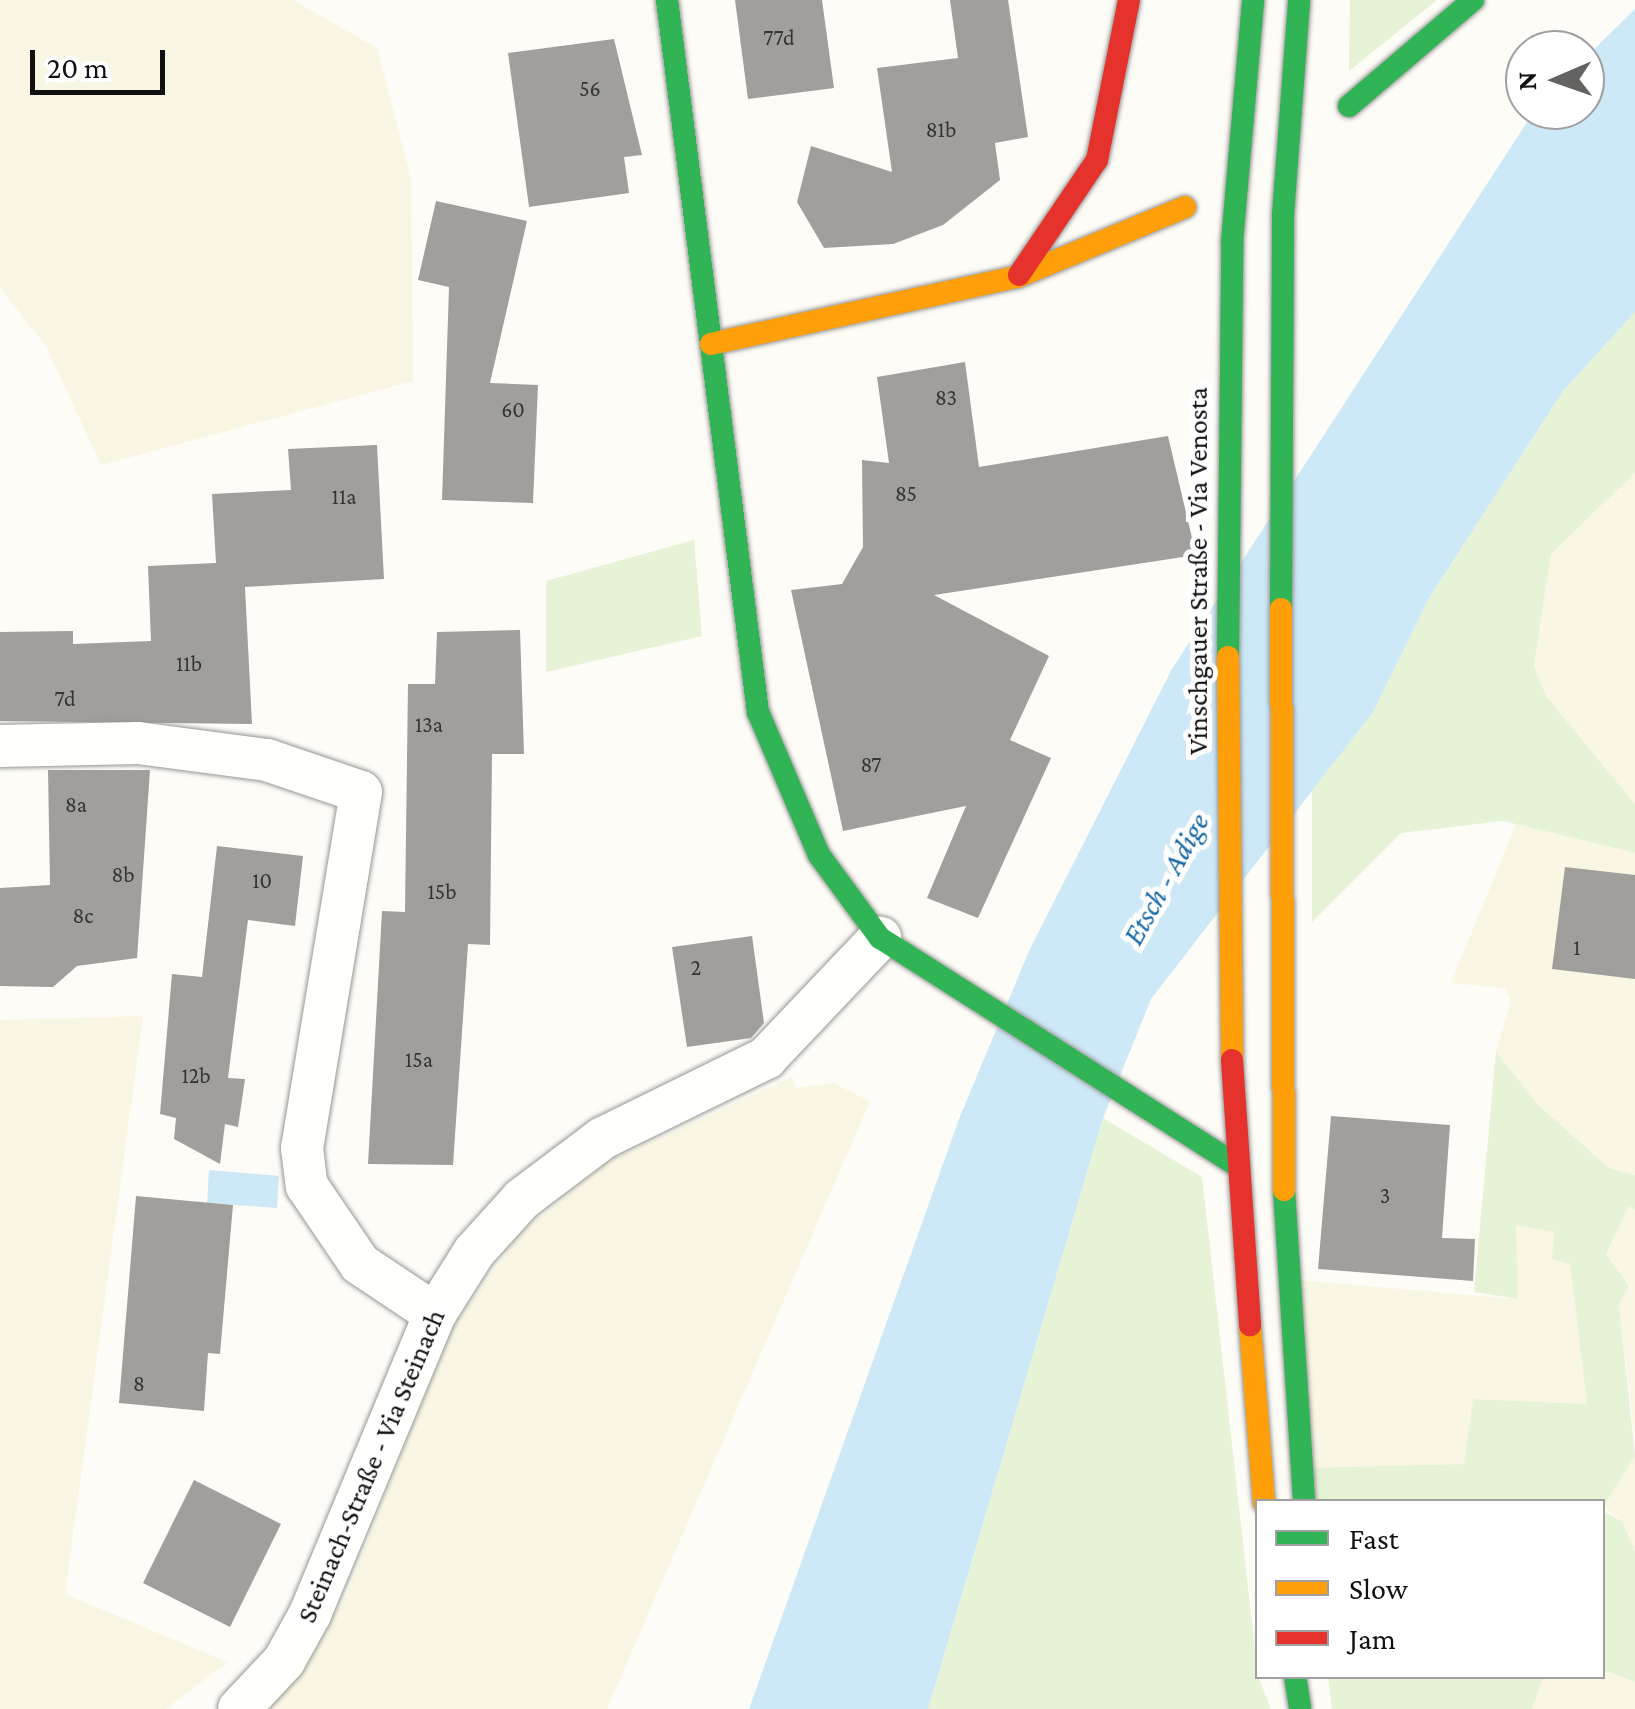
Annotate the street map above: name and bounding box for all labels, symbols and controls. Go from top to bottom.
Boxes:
house number: 77d [763,25,795,51]
scale bar [35,30,170,92]
north arrow [1505,30,1605,130]
text: 20 m [47,51,108,84]
text: N [1511,71,1542,91]
house number: 56 [579,76,601,102]
house number: 81b [926,117,956,143]
house number: 83 [935,385,957,411]
street label: Vinschgauer Straße - Via Venosta [1181,387,1215,755]
house number: 60 [501,397,525,423]
house number: 85 [895,481,917,507]
house number: 11a [332,484,356,510]
house number: 11b [176,651,202,677]
house number: 7d [54,686,76,712]
house number: 13a [415,712,443,738]
house number: 87 [860,752,882,778]
house number: 8a [65,792,87,818]
water label: Etsch - Adige [1115,807,1217,951]
house number: 8b [111,862,135,888]
house number: 10 [252,868,272,894]
house number: 15b [428,879,456,905]
house number: 8c [73,903,93,929]
house number: 1 [1573,935,1581,961]
house number: 2 [691,955,701,981]
house number: 15a [405,1047,433,1073]
house number: 12b [181,1063,211,1089]
house number: 3 [1380,1183,1390,1209]
street label: Steinach-Straße - Via Steinach [290,1304,452,1628]
house number: 8 [133,1371,145,1397]
legend [1255,1499,1605,1679]
text: Fast [1349,1522,1399,1555]
text: Slow [1349,1572,1408,1605]
text: Jam [1349,1622,1396,1655]

